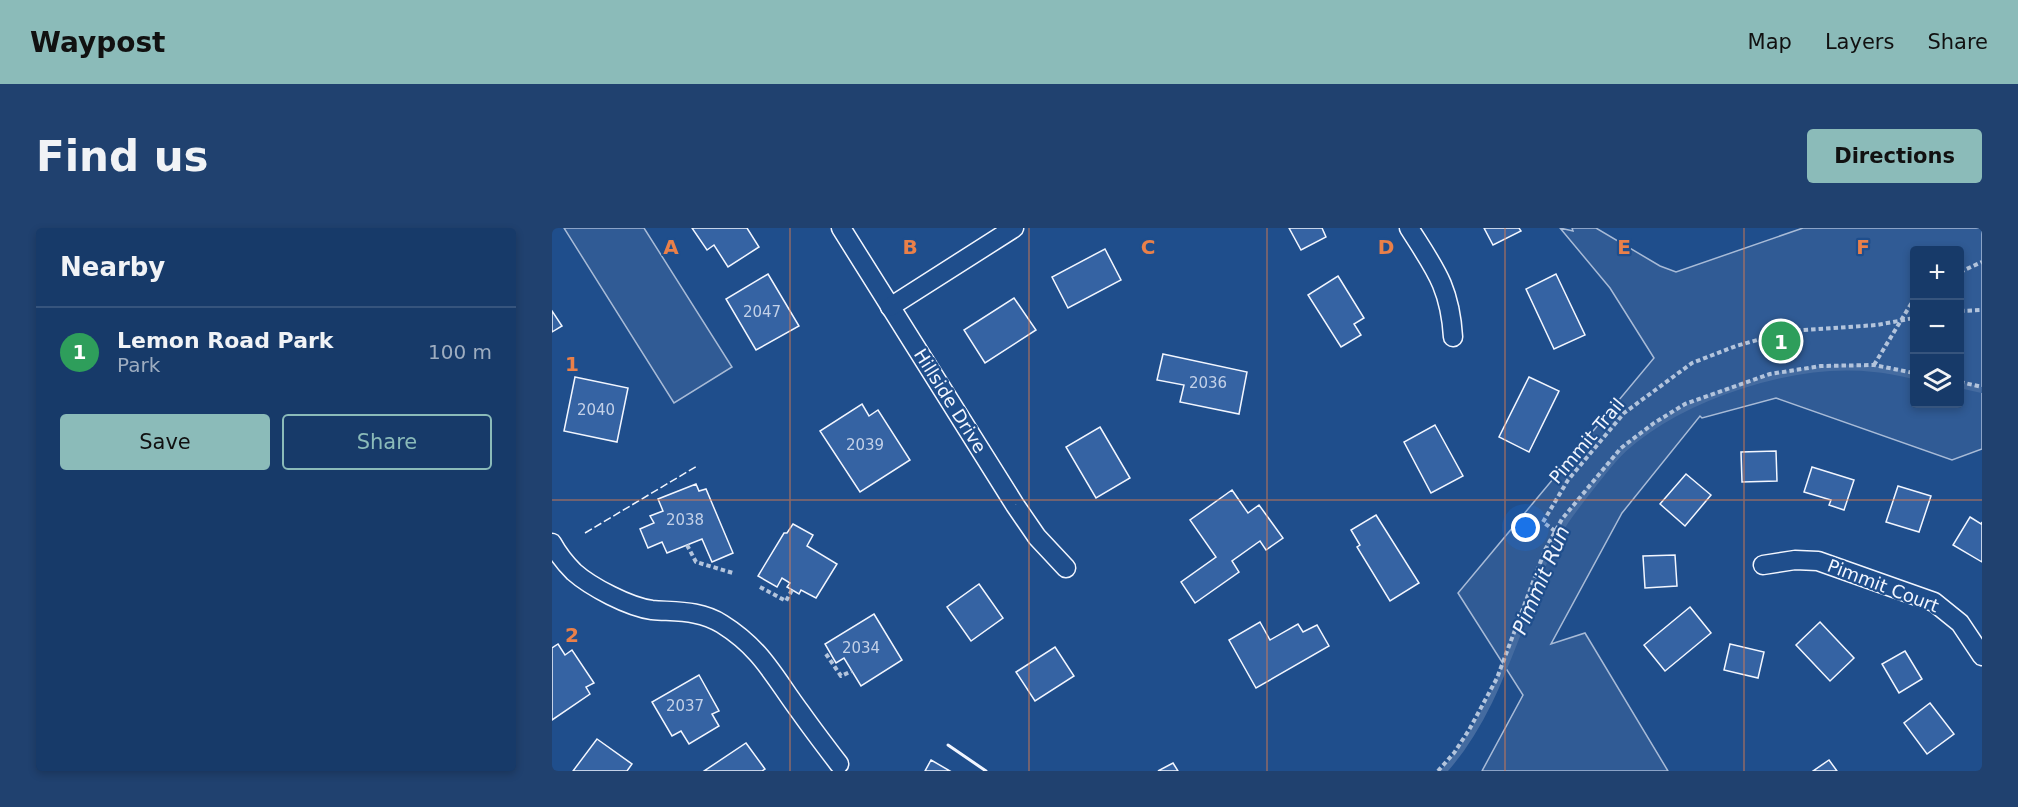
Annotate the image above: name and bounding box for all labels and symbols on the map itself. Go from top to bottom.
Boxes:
text: A [663,235,679,259]
text: B [902,235,918,259]
text: C [1141,235,1155,259]
text: D [1378,235,1394,259]
text: E [1617,235,1631,259]
text: F [1856,235,1870,259]
house number: 2047 [743,303,781,321]
pin: 1 [1762,318,1800,364]
street label: Hillside Drive [910,345,991,457]
text: 1 [565,352,579,376]
house number: 2036 [1189,374,1227,392]
street label: Pimmit Trail [1545,394,1628,488]
house number: 2040 [577,401,615,419]
house number: 2039 [846,436,884,454]
house number: 2038 [666,511,704,529]
your location [1511,513,1540,542]
water label: Pimmit Run [1507,522,1575,638]
street label: Pimmit Court [1824,555,1942,616]
text: 2 [565,623,579,647]
house number: 2034 [842,639,880,657]
house number: 2037 [666,697,704,715]

